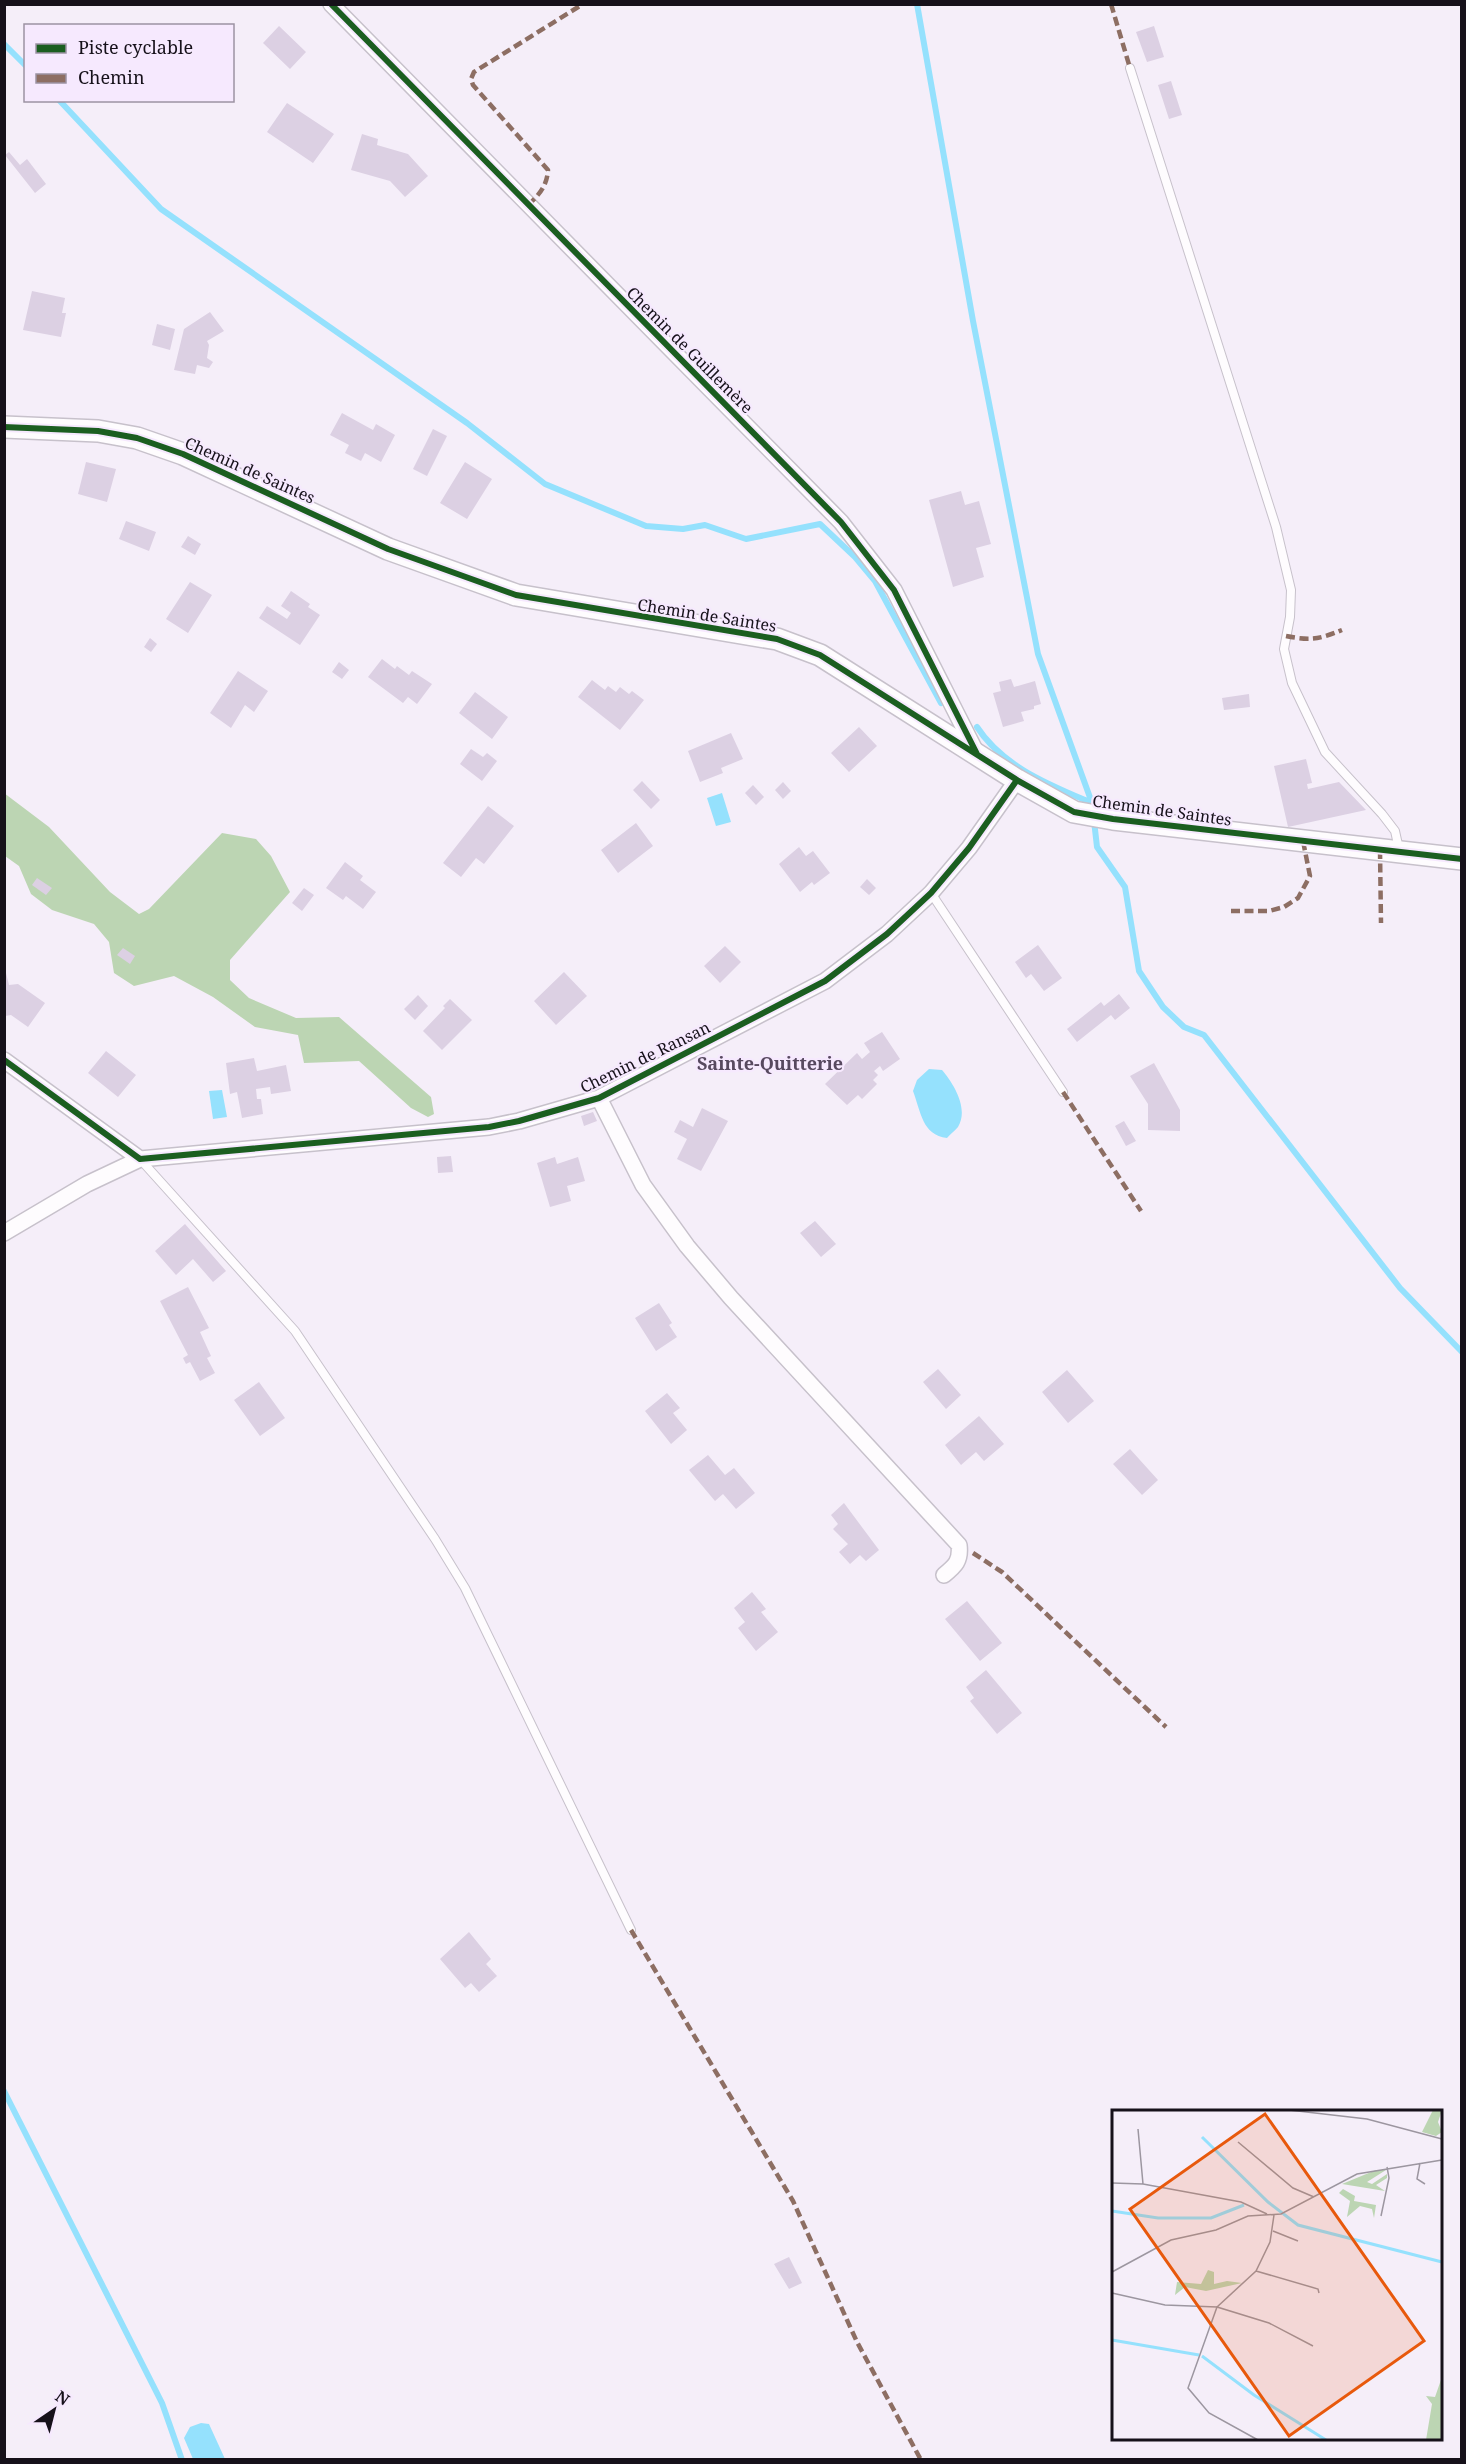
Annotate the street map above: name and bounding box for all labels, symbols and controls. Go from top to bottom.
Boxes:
legend [24,24,234,102]
text: Piste cyclable [78,35,193,59]
text: Chemin [78,65,145,89]
street label: Chemin de Guillemère [622,282,758,418]
street label: Chemin de Saintes [181,431,319,509]
street label: Chemin de Saintes [636,593,778,637]
street label: Chemin de Saintes [1091,789,1233,831]
street label: Chemin de Ransan [576,1016,714,1098]
district label: Sainte-Quitterie [697,1051,843,1075]
inset map [1112,2110,1442,2440]
north arrow [24,2380,84,2440]
text: N [51,2385,74,2411]

